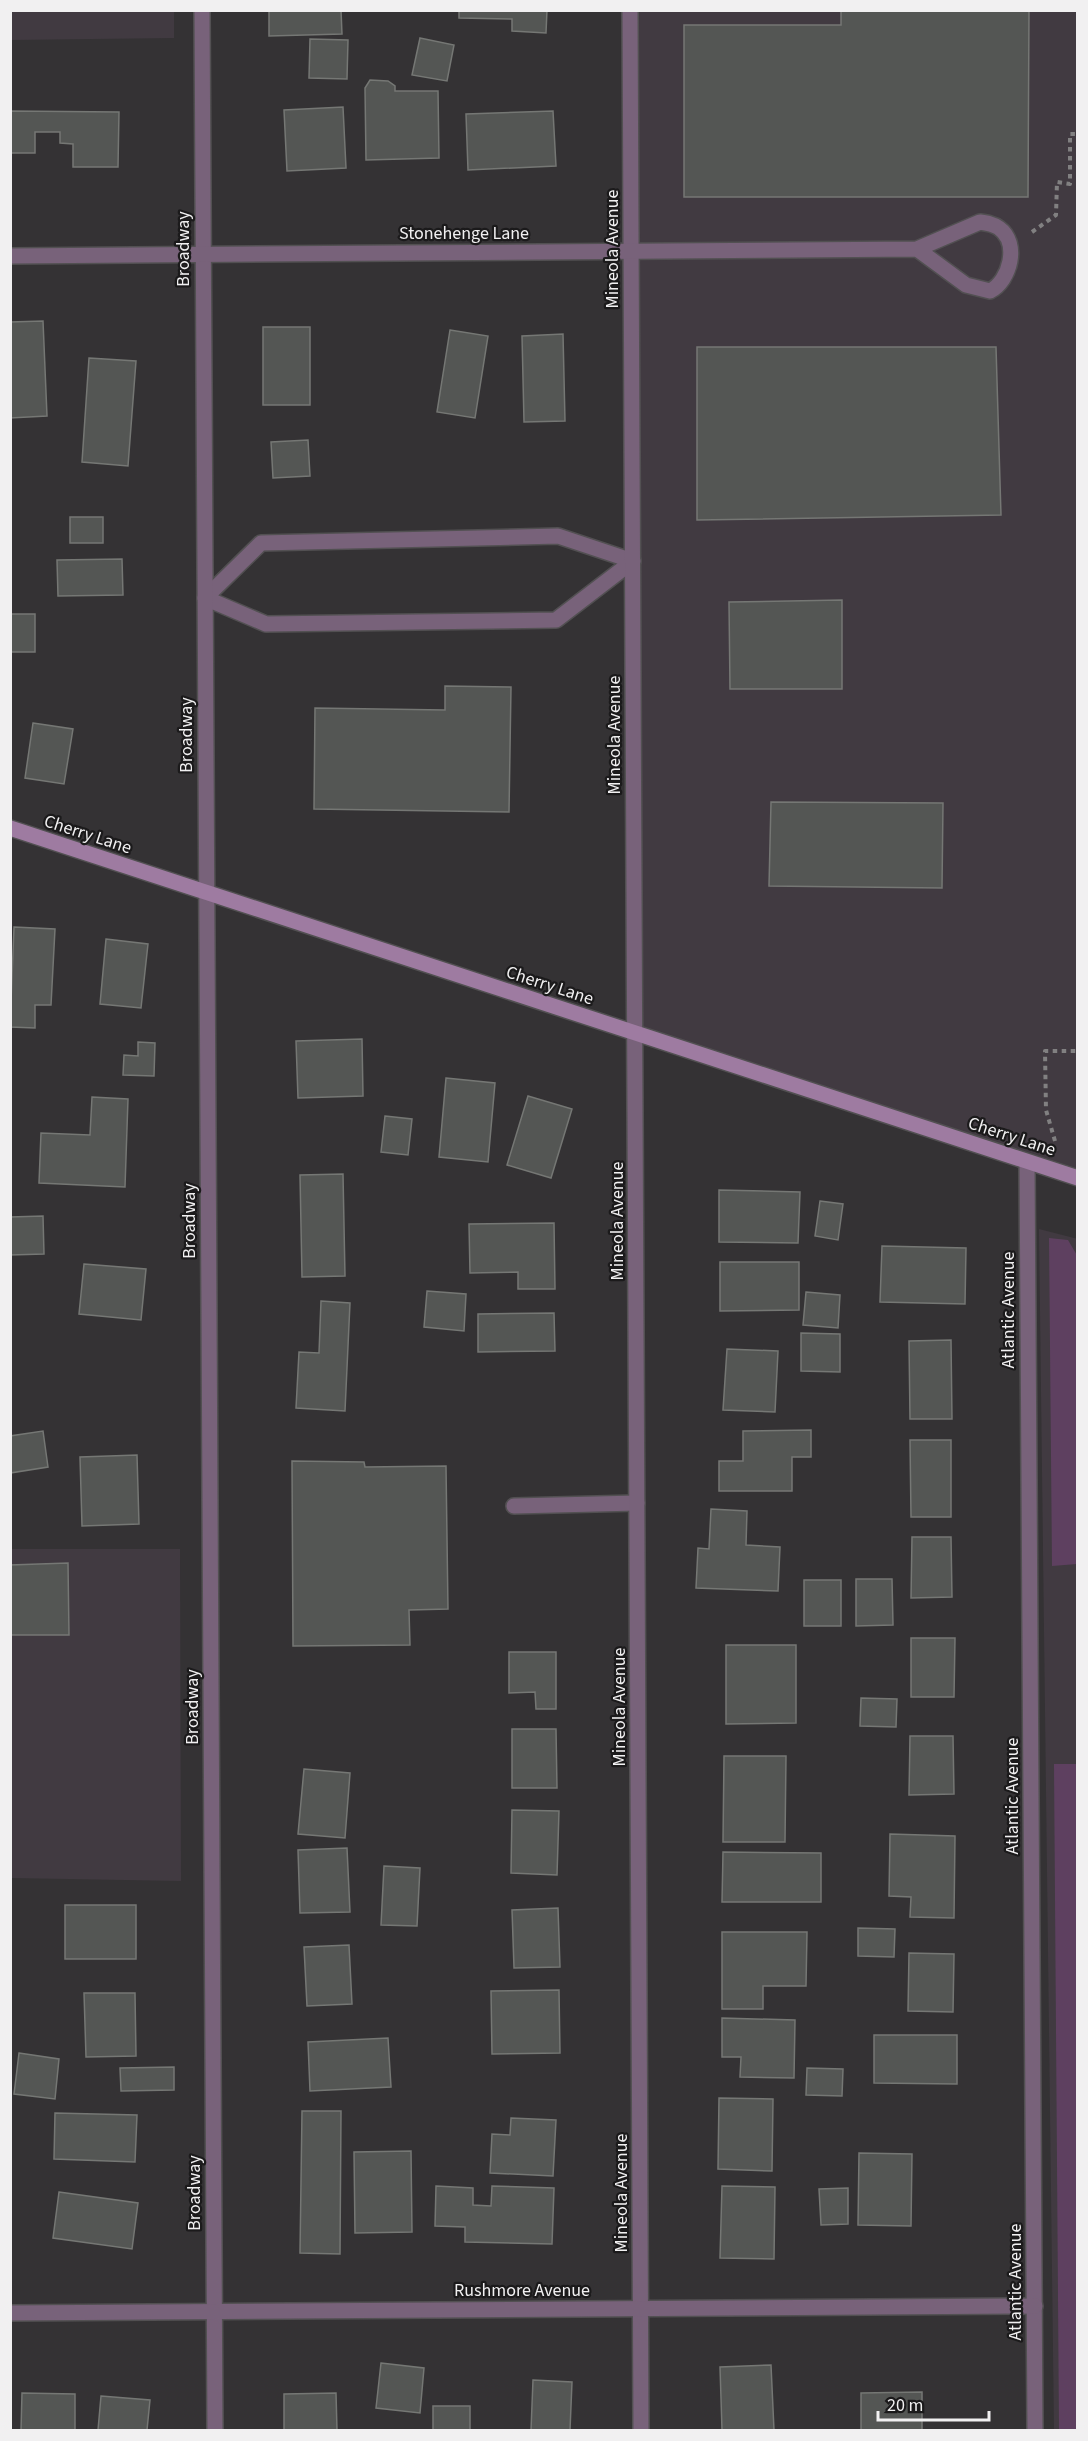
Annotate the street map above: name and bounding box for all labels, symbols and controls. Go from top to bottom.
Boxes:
street label: Mineola Avenue [600,190,625,308]
street label: Broadway [171,211,196,287]
street label: Stonehenge Lane [399,221,529,246]
street label: Mineola Avenue [602,676,627,794]
street label: Broadway [174,697,199,773]
street label: Cherry Lane [41,809,135,860]
street label: Cherry Lane [503,960,597,1011]
street label: Cherry Lane [965,1111,1059,1162]
street label: Mineola Avenue [605,1162,630,1280]
street label: Broadway [177,1183,202,1259]
street label: Atlantic Avenue [996,1251,1021,1368]
street label: Mineola Avenue [607,1648,632,1766]
street label: Broadway [180,1669,205,1745]
street label: Atlantic Avenue [1000,1737,1025,1854]
street label: Mineola Avenue [609,2134,634,2252]
street label: Broadway [182,2155,207,2231]
street label: Atlantic Avenue [1003,2223,1028,2340]
street label: Rushmore Avenue [454,2278,590,2303]
scale bar [878,2384,989,2422]
text: 20 m [887,2393,923,2418]

